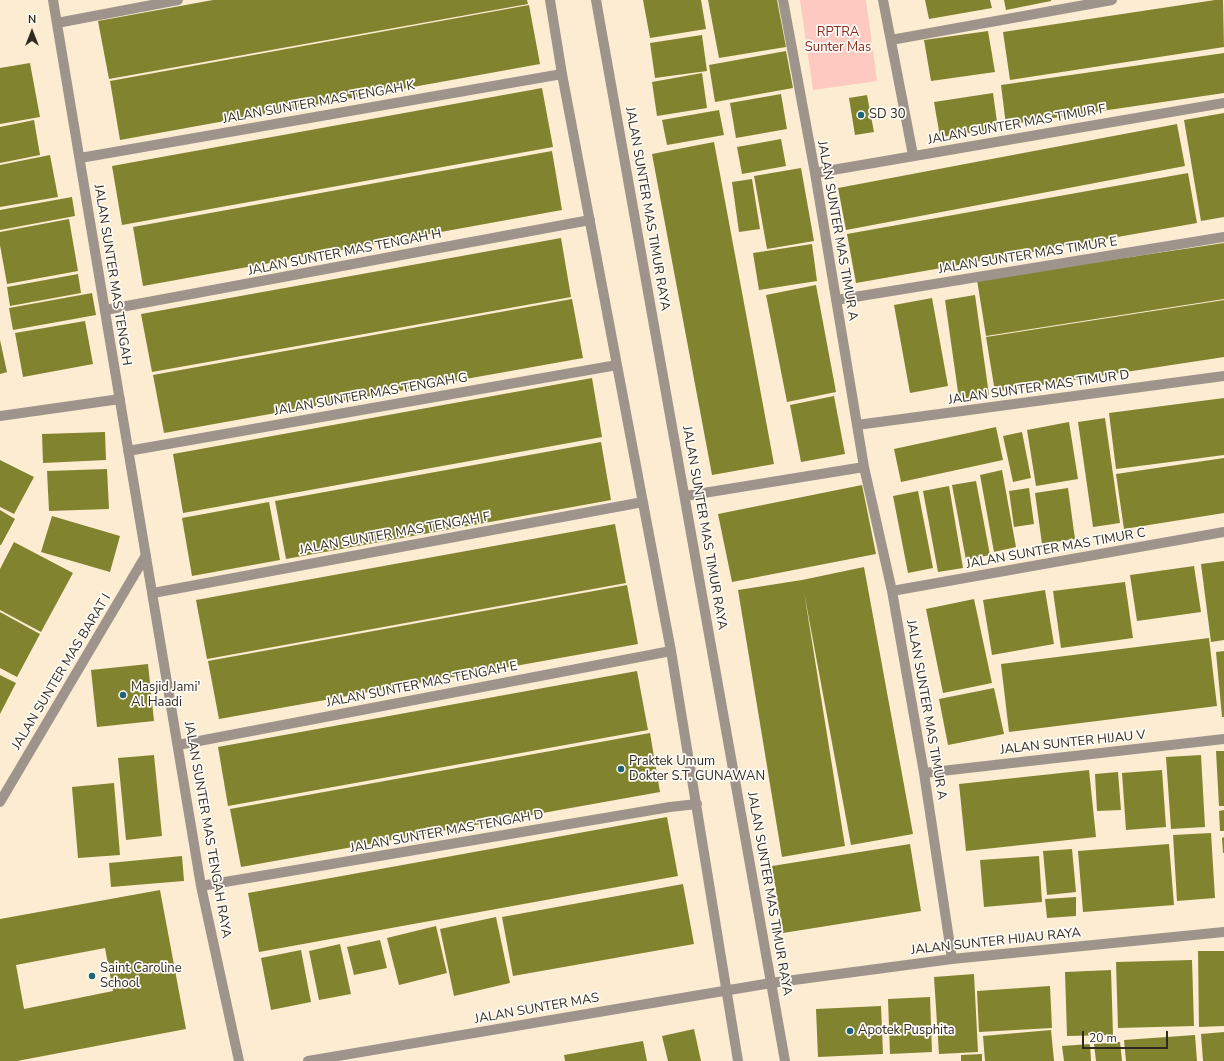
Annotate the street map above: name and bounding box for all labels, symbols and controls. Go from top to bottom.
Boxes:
north arrow [12,12,52,52]
text: N [28,12,36,27]
park label: RPTRA Sunter Mas [805,25,871,56]
street label: JALAN SUNTER MAS TENGAH K [222,78,416,128]
street label: JALAN SUNTER MAS TIMUR F [927,102,1107,148]
street label: JALAN SUNTER MAS TIMUR RAYA [621,106,673,312]
place label: SD 30 [869,107,906,123]
marker: SD 30 [856,110,866,120]
street label: JALAN SUNTER MAS TIMUR A [813,140,861,322]
street label: JALAN SUNTER MAS TENGAH [90,183,134,367]
street label: JALAN SUNTER MAS TENGAH H [247,227,443,279]
street label: JALAN SUNTER MAS TIMUR E [938,234,1118,278]
street label: JALAN SUNTER MAS TIMUR D [947,368,1131,408]
street label: JALAN SUNTER MAS TENGAH G [273,370,469,420]
street label: JALAN SUNTER MAS TIMUR RAYA [678,425,730,631]
street label: JALAN SUNTER MAS TENGAH F [298,510,492,558]
street label: JALAN SUNTER MAS TIMUR C [965,526,1147,572]
street label: JALAN SUNTER MAS BARAT I [9,591,115,753]
street label: JALAN SUNTER MAS TIMUR A [902,619,950,801]
street label: JALAN SUNTER MAS TENGAH E [325,659,519,711]
place label: Masjid Jami' Al Haadi [131,680,200,711]
marker: Masjid Jami' Al Haadi [118,690,128,700]
street label: JALAN SUNTER MAS TENGAH RAYA [180,720,234,940]
street label: JALAN SUNTER HIJAU V [1000,728,1146,758]
place label: Praktek Umum Dokter S.T. GUNAWAN [629,754,765,785]
marker: Praktek Umum Dokter S.T. GUNAWAN [616,764,626,774]
street label: JALAN SUNTER MAS TIMUR RAYA [743,791,795,997]
street label: JALAN SUNTER MAS TENGAH D [349,807,545,857]
street label: JALAN SUNTER HIJAU RAYA [910,925,1082,959]
place label: Saint Caroline School [100,961,182,992]
marker: Saint Caroline School [87,971,97,981]
street label: JALAN SUNTER MAS [474,990,600,1028]
place label: Apotek Pusphita [858,1023,955,1039]
scale bar [1084,1023,1170,1049]
marker: Apotek Pusphita [845,1026,855,1036]
text: 20 m [1089,1030,1117,1046]

